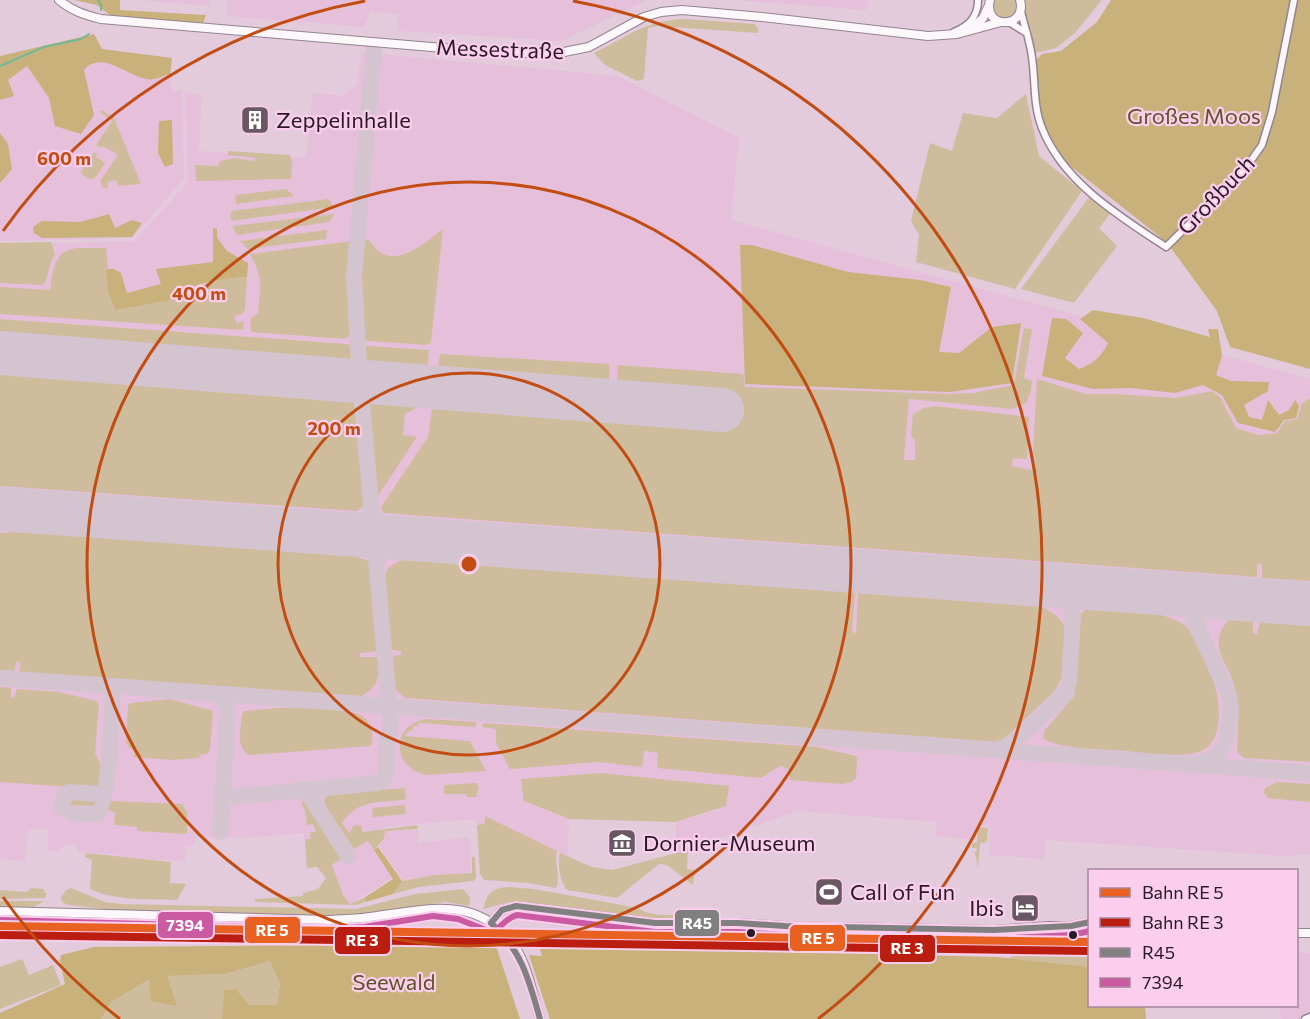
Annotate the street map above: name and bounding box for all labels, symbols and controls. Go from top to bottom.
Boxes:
street label: Messestraße [435,33,565,64]
park label: Großes Moos [1127,102,1261,129]
building icon: Zeppelinhalle [239,104,271,136]
place label: Zeppelinhalle [276,106,411,133]
text: 600 m [37,147,91,169]
street label: Großbuch [1171,149,1260,240]
text: 400 m [172,282,226,304]
text: 200 m [307,417,361,439]
centre of rings [459,554,479,574]
museum icon: Dornier-Museum [606,827,638,859]
place label: Dornier-Museum [643,829,815,856]
legend [1088,869,1298,1007]
sports icon: Call of Fun [813,876,845,908]
place label: Call of Fun [850,878,955,905]
text: Bahn RE 5 [1142,881,1224,903]
hotel icon: Ibis [1009,892,1041,924]
place label: Ibis [969,894,1004,921]
line badge: R45 [674,909,720,937]
line badge: 7394 [157,911,214,939]
text: Bahn RE 3 [1142,911,1224,933]
text: R45 [682,913,712,932]
text: 7394 [166,915,204,934]
line badge: RE 5 [244,916,301,944]
text: RE 5 [256,920,289,939]
line badge: RE 5 [789,924,846,952]
line badge: RE 3 [334,926,391,955]
unlabelled marker [745,927,757,939]
text: RE 5 [802,928,835,947]
unlabelled marker [1067,929,1079,941]
text: RE 3 [346,930,378,949]
line badge: RE 3 [879,934,936,963]
text: RE 3 [891,938,923,957]
text: R45 [1142,941,1175,963]
park label: Seewald [352,968,436,995]
text: 7394 [1142,971,1184,993]

